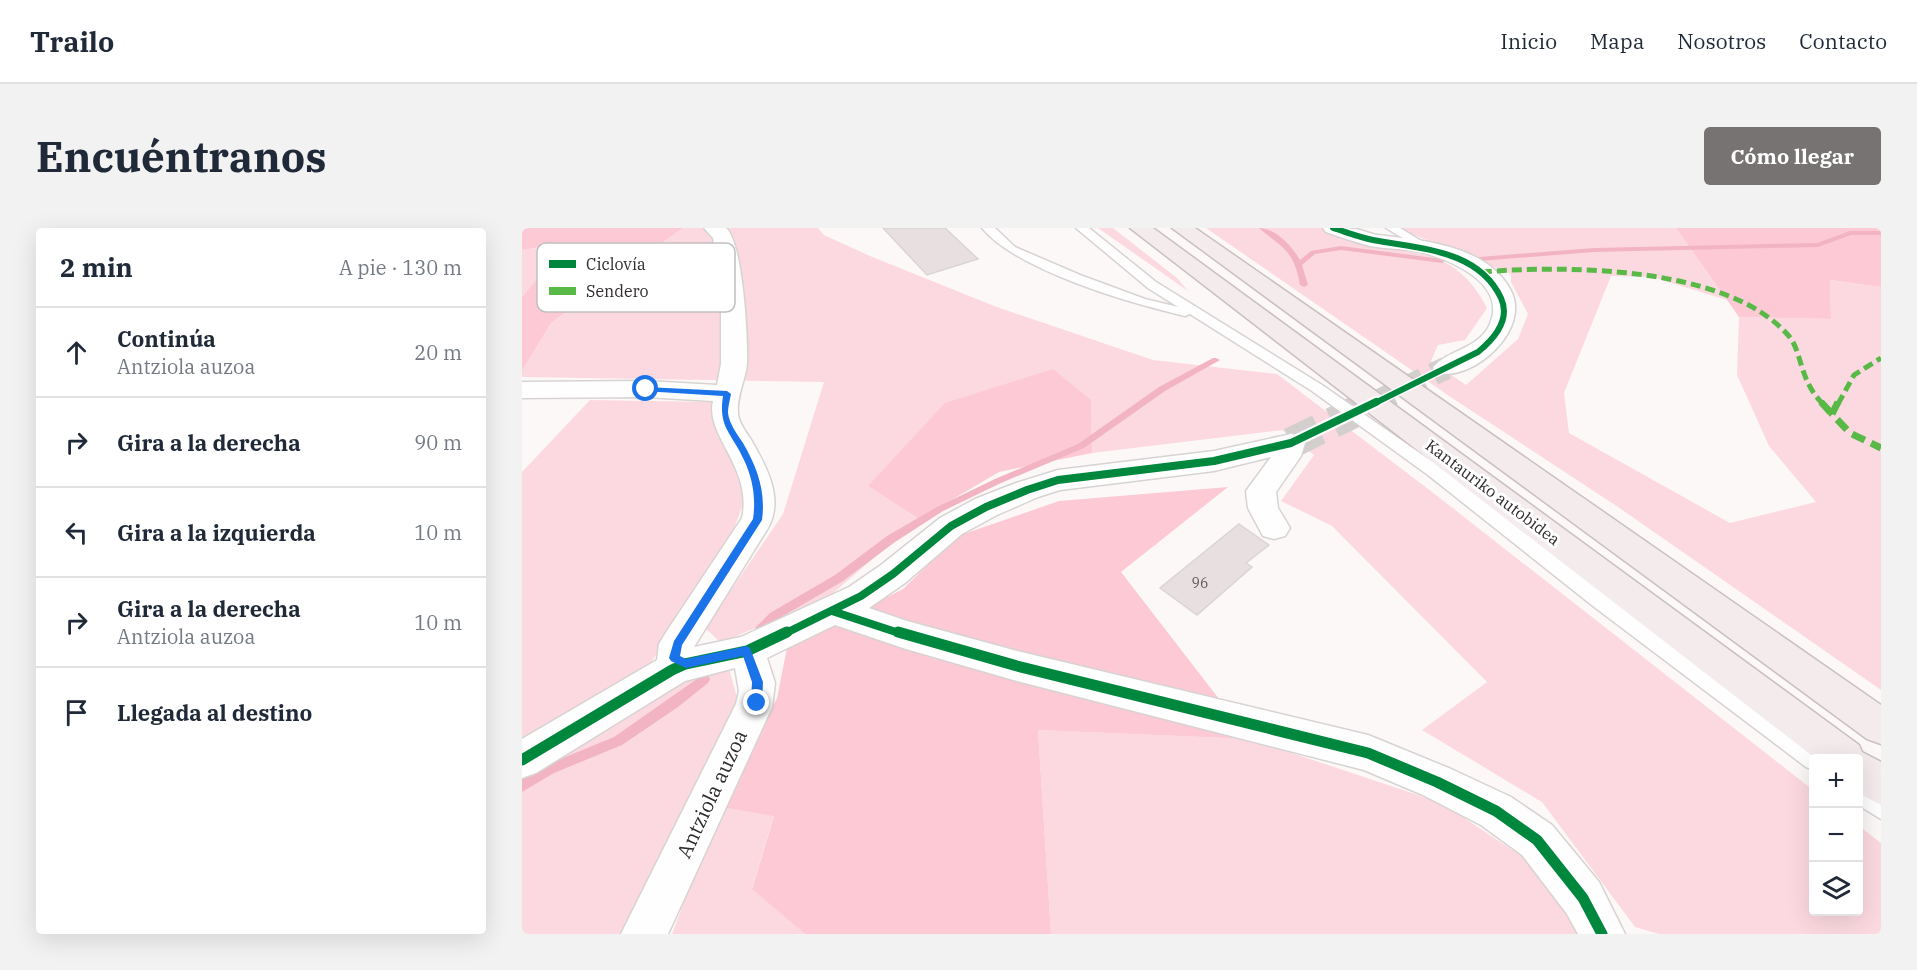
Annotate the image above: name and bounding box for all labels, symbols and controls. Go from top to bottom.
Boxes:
text: Trailo [30,23,114,60]
text: Inicio [1500,27,1557,55]
text: Mapa [1590,27,1644,55]
text: Nosotros [1677,27,1766,55]
text: Contacto [1799,27,1887,55]
button: Cómo llegar [1704,127,1881,185]
text: Encuéntranos [36,129,327,184]
legend [537,243,735,312]
text: 2 min [60,250,133,284]
text: A pie · 130 m [339,254,462,281]
text: Ciclovía [586,254,646,274]
text: Sendero [586,281,649,301]
text: Continúa [117,324,216,353]
icon: ahead [60,336,93,369]
text: 20 m [414,339,462,366]
text: Antziola auzoa [117,353,255,380]
route start [632,375,658,401]
icon: right [60,426,93,459]
text: Gira a la derecha [117,428,301,457]
text: 90 m [414,429,462,456]
street label: Kantauriko autobidea [1422,435,1564,549]
icon: left [60,516,93,549]
text: Gira a la izquierda [117,518,316,547]
text: 10 m [414,519,462,546]
house number: 96 [1192,574,1208,592]
text: Gira a la derecha [117,594,301,623]
icon: right [60,606,93,639]
text: 10 m [414,609,462,636]
text: Antziola auzoa [117,623,255,650]
route end [743,689,769,715]
icon: arrive [60,696,93,729]
text: Llegada al destino [117,698,312,727]
street label: Antziola auzoa [670,725,753,862]
map controls [1809,754,1863,916]
button: + [1809,754,1863,808]
button: − [1809,808,1863,862]
button: layers [1809,862,1863,916]

